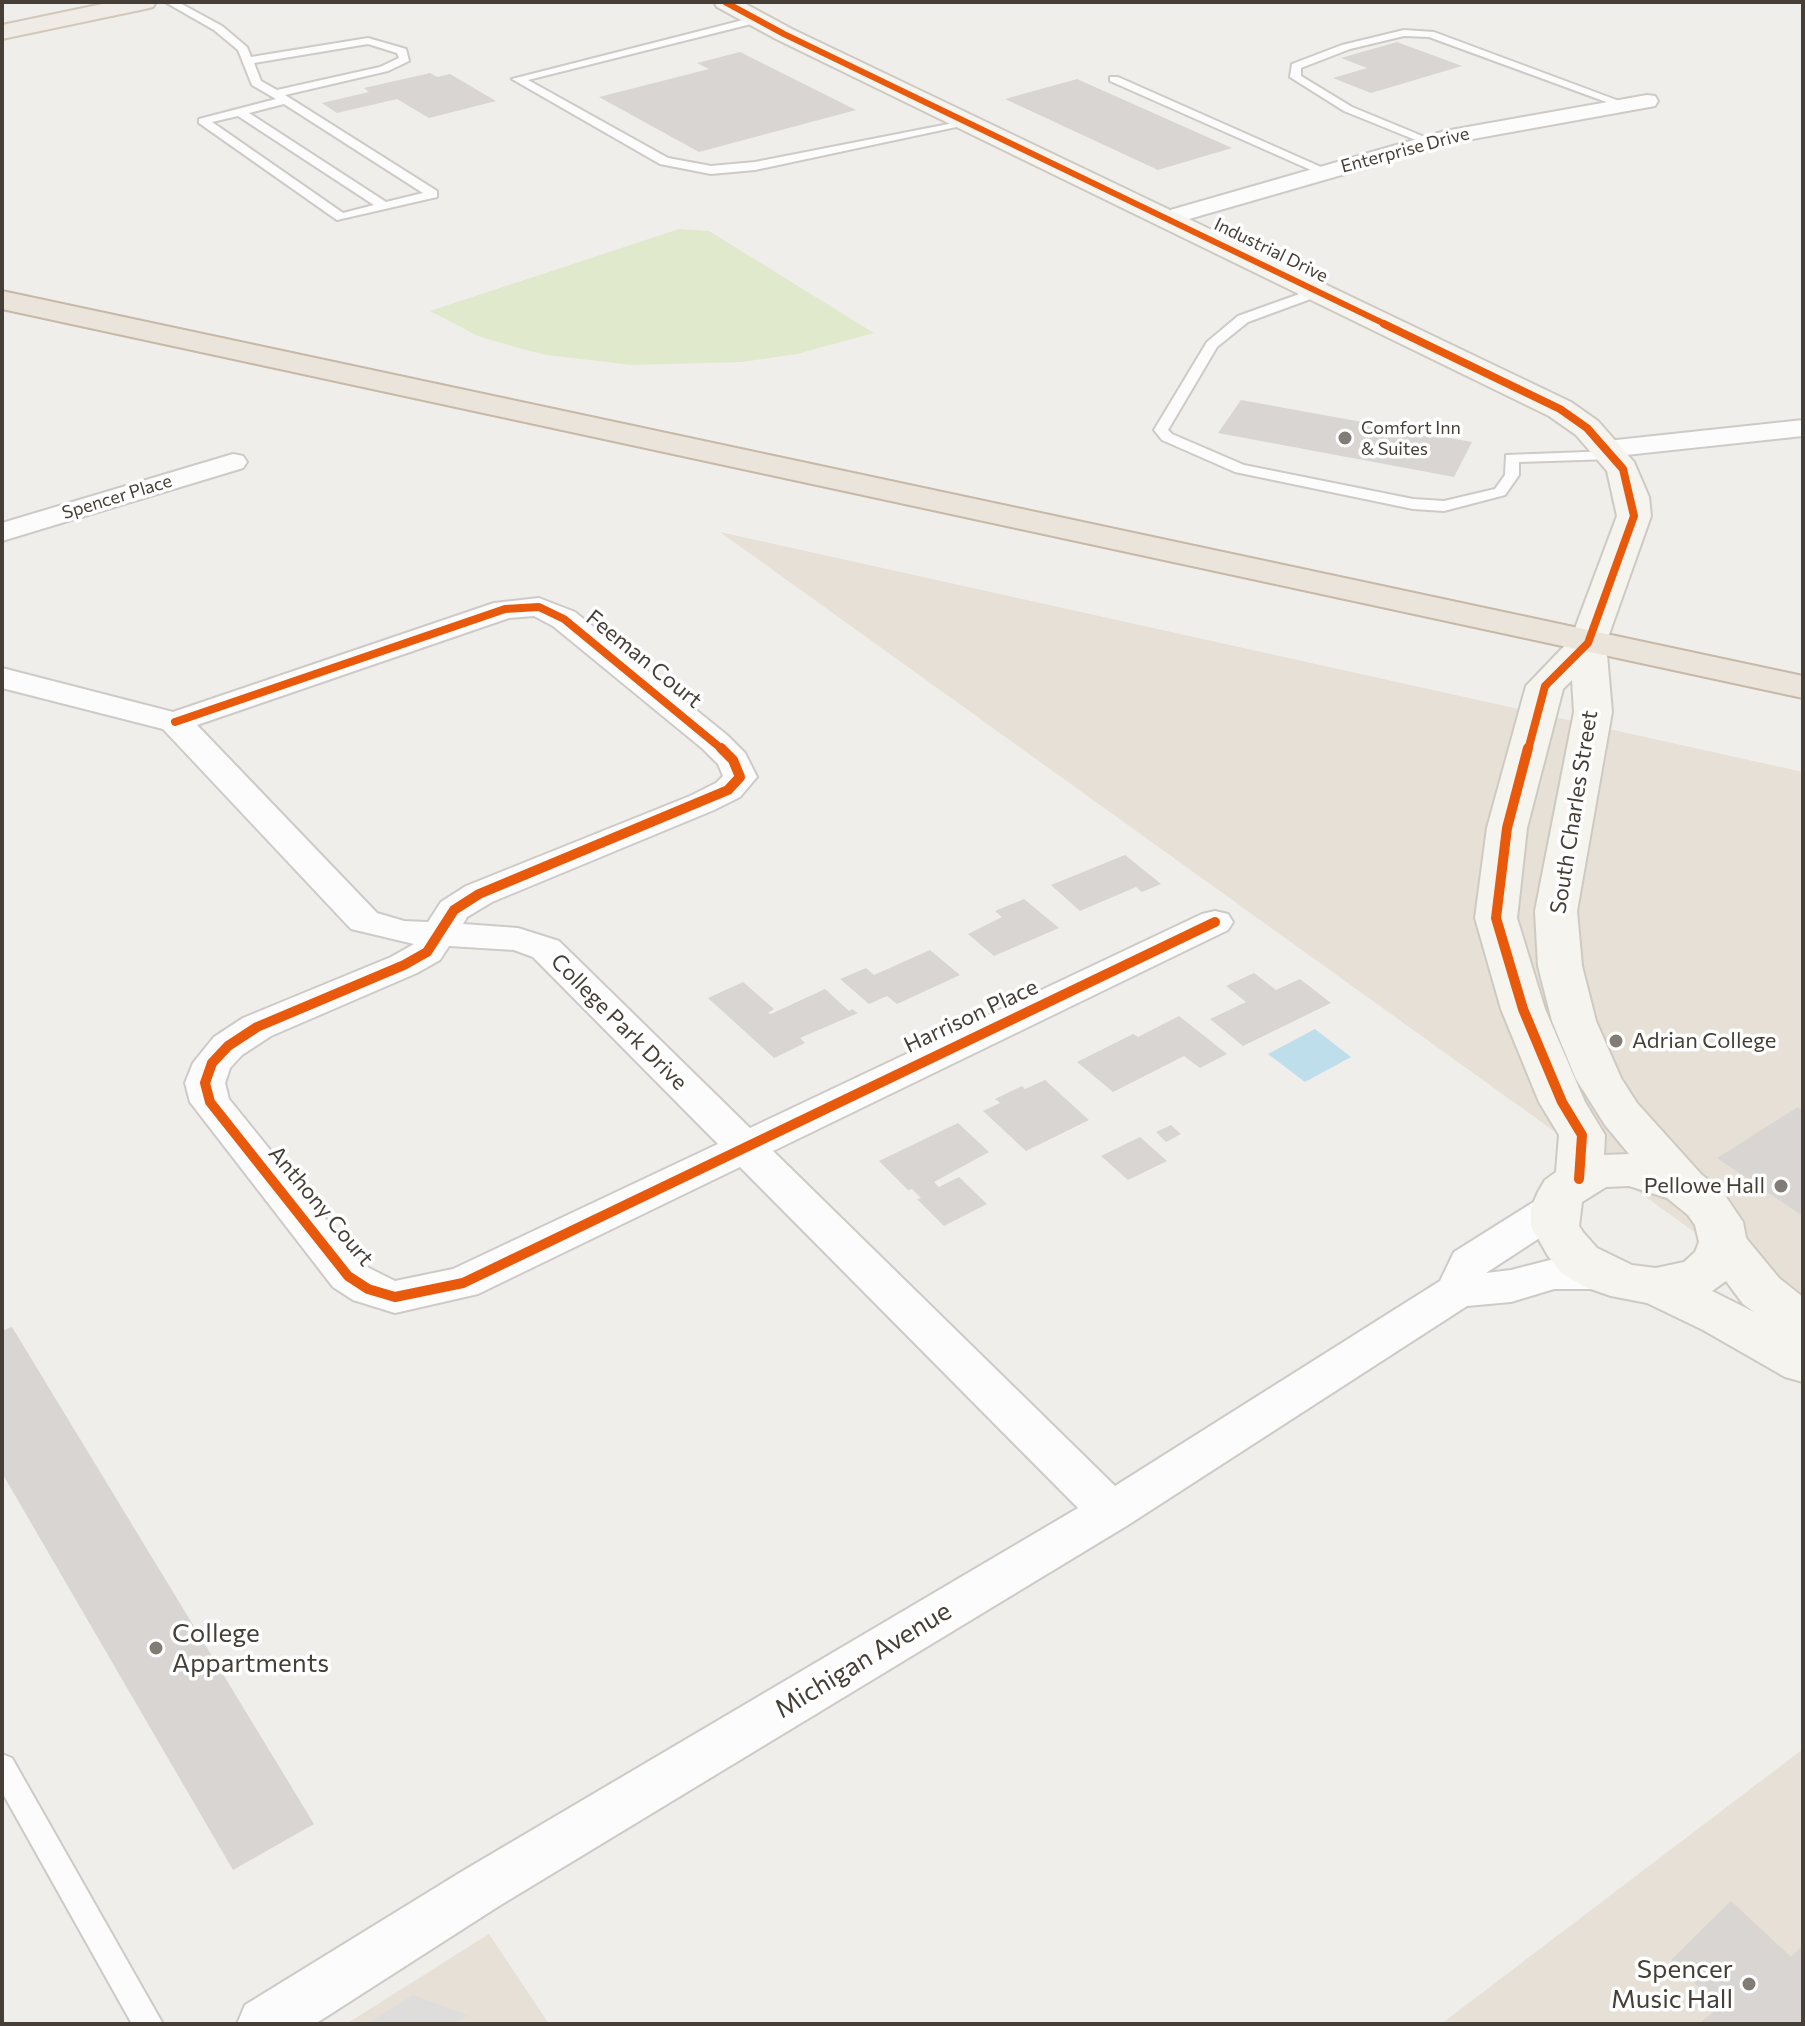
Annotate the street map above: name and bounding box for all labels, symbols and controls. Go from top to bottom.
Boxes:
street label: Enterprise Drive [1338,122,1472,178]
street label: Industrial Drive [1211,213,1331,287]
place label: Comfort Inn & Suites [1361,417,1461,460]
marker: Comfort Inn & Suites [1336,429,1354,447]
street label: Spencer Place [59,470,175,524]
street label: Feeman Court [581,604,707,714]
street label: South Charles Street [1545,708,1603,916]
street label: College Park Drive [545,948,693,1096]
street label: Harrison Place [900,973,1042,1059]
place label: Adrian College [1632,1028,1776,1054]
marker: Adrian College [1607,1032,1625,1050]
street label: Anthony Court [263,1141,379,1271]
place label: Pellowe Hall [1644,1173,1765,1199]
marker: Pellowe Hall [1772,1177,1790,1195]
street label: Michigan Avenue [769,1595,957,1725]
place label: College Appartments [172,1617,329,1678]
marker: College Appartments [147,1639,165,1657]
place label: Spencer Music Hall [1611,1953,1733,2014]
marker: Spencer Music Hall [1740,1975,1758,1993]

